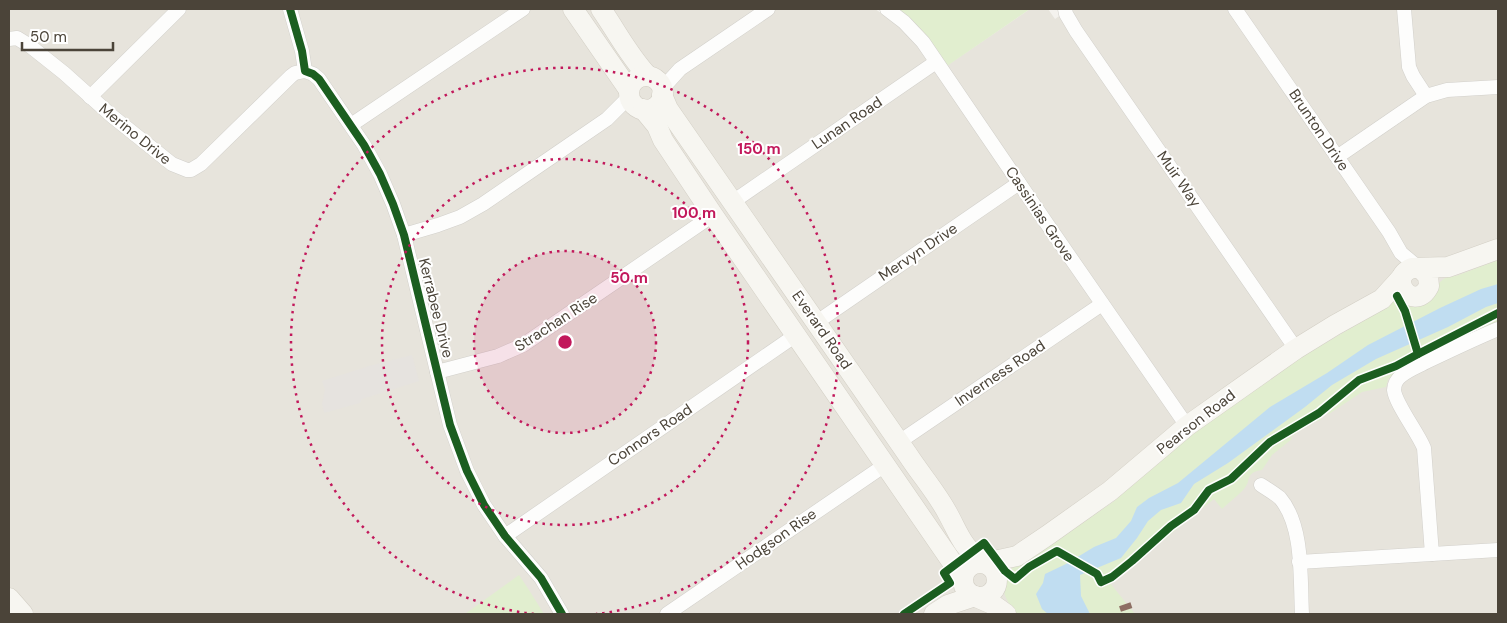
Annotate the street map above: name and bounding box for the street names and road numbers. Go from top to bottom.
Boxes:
street label: Brunton Drive [1284,85,1354,175]
street label: Lunan Road [808,92,886,154]
street label: Merino Drive [95,99,175,169]
street label: Muir Way [1152,147,1206,212]
street label: Cassinias Grove [1001,163,1079,265]
street label: Mervyn Drive [875,218,961,286]
street label: Kerrabee Drive [414,256,458,360]
street label: Everard Road [787,287,857,373]
street label: Strachan Rise [511,288,601,356]
street label: Inverness Road [951,335,1049,411]
street label: Pearson Road [1153,385,1239,459]
street label: Connors Road [604,399,696,471]
street label: Hodgson Rise [732,504,820,574]

